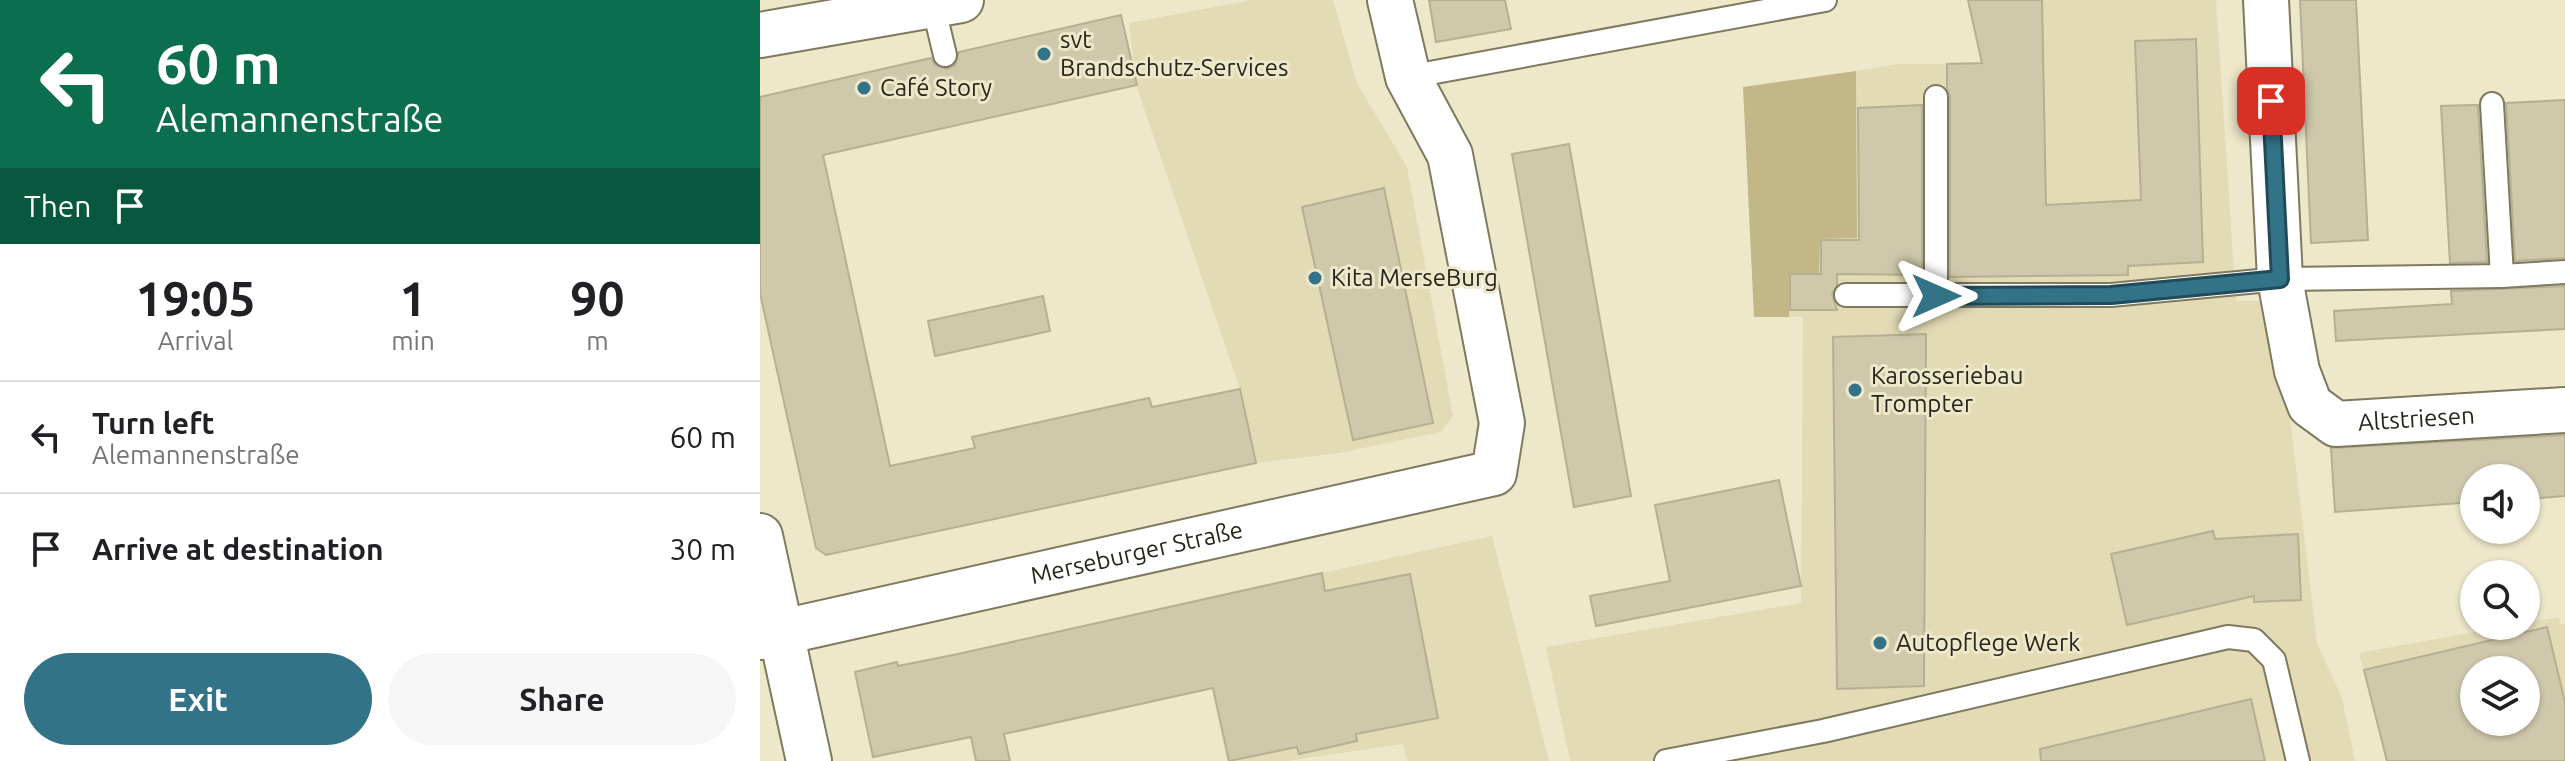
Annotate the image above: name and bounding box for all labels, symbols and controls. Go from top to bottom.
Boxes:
place label: svt Brandschutz-Services [1060,26,1289,81]
icon: left [24,32,128,136]
text: 60 m [156,32,281,95]
marker: svt Brandschutz-Services [1035,45,1053,63]
pin [2237,67,2305,135]
place label: Café Story [880,74,993,101]
marker: Café Story [855,79,873,97]
icon: arrive [2249,79,2293,123]
text: Alemannenstraße [156,98,443,139]
icon: arrive [108,184,152,228]
text: Then [24,189,92,223]
position arrow [1894,254,1978,338]
place label: Kita MerseBurg [1331,264,1498,291]
marker: Kita MerseBurg [1306,269,1324,287]
text: 19:05 [136,271,256,325]
text: 1 [399,271,427,325]
text: 90 [570,271,624,325]
text: Arrival [158,326,233,355]
text: min [391,326,435,355]
text: m [586,326,609,355]
place label: Karosseriebau Trompter [1871,362,2023,417]
marker: Karosseriebau Trompter [1846,381,1864,399]
street label: Altstriesen [2357,402,2475,436]
text: Turn left [92,406,214,440]
icon: left [24,415,68,459]
text: 60 m [669,420,736,454]
text: Alemannenstraße [92,440,299,469]
map controls [2460,464,2540,736]
button: sound [2460,464,2540,544]
street label: Merseburger Straße [1028,516,1245,589]
icon: arrive [24,527,68,571]
text: Arrive at destination [92,532,384,566]
text: 30 m [669,532,736,566]
button: search [2460,560,2540,640]
place label: Autopflege Werk [1896,629,2080,656]
marker: Autopflege Werk [1871,634,1889,652]
button: Exit [24,653,372,745]
button: Share [388,653,736,745]
button: layers [2460,656,2540,736]

